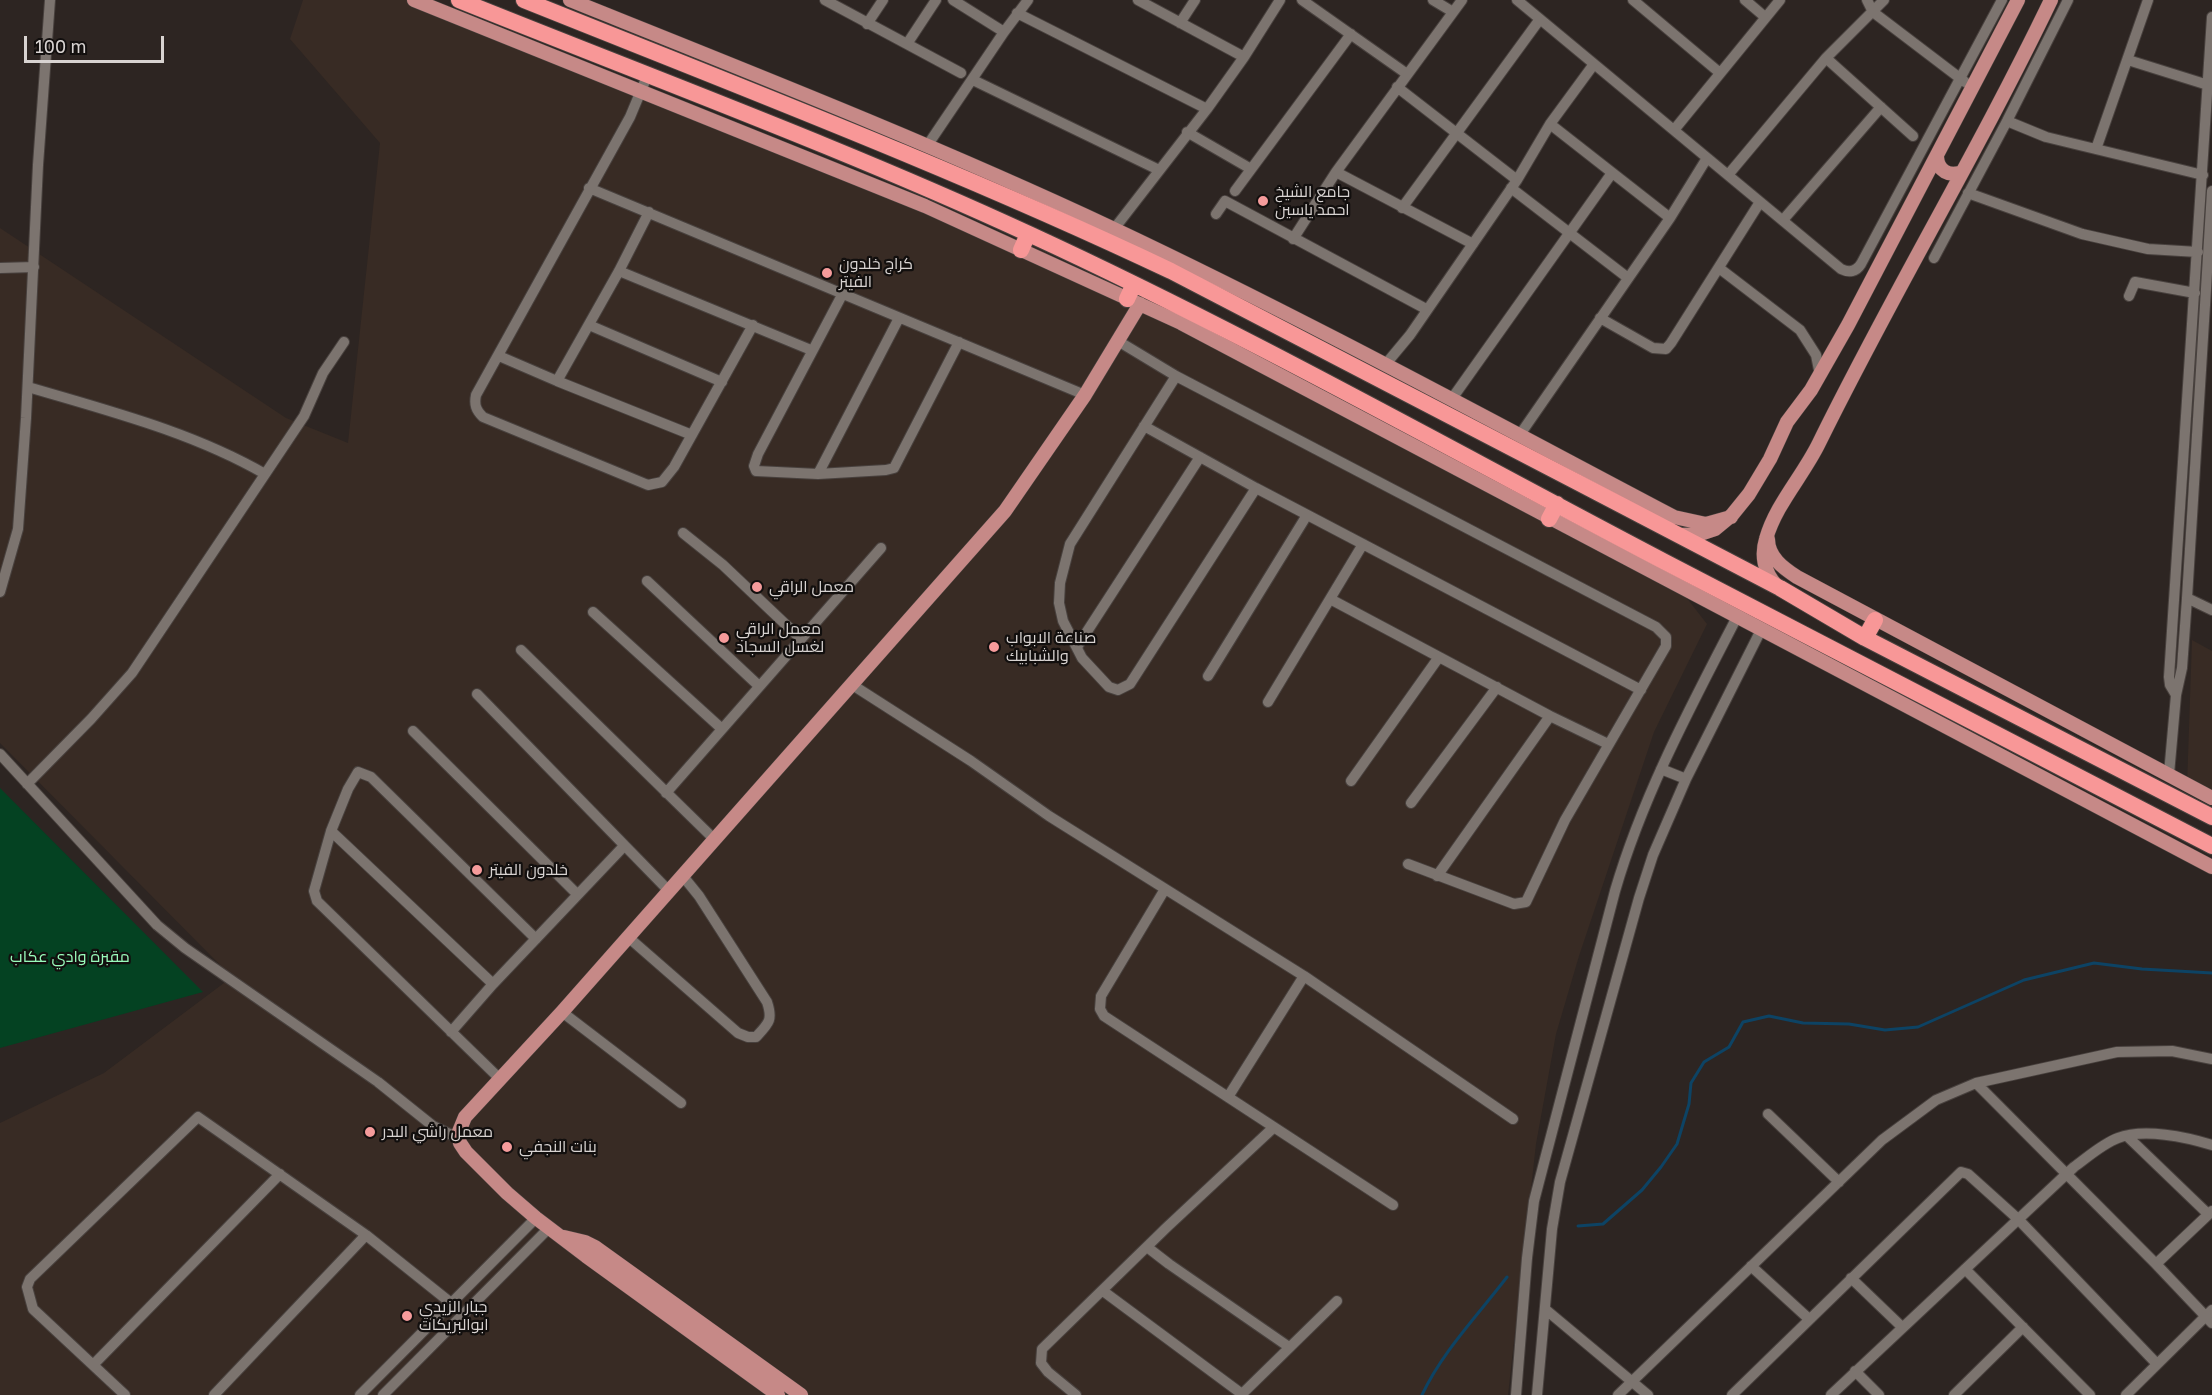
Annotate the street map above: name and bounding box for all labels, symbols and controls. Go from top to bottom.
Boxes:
scale bar [27,24,166,62]
text: 100 m [35,35,86,57]
place label: جامع الشيخ احمد ياسين [1275,182,1350,220]
marker: جامع الشيخ احمد ياسين [1256,194,1270,208]
place label: كراج خلدون الفيتر [839,254,913,292]
marker: كراج خلدون الفيتر [820,266,834,280]
place label: معمل الراقي [769,577,854,597]
marker: معمل الراقي [750,580,764,594]
place label: معمل الراقي لغسل السجاد [736,619,824,657]
place label: صناعة الابواب والشبابيك [1006,628,1096,666]
marker: معمل الراقي لغسل السجاد [717,631,731,645]
marker: صناعة الابواب والشبابيك [987,640,1001,654]
place label: خلدون الفيتر [489,860,568,880]
marker: خلدون الفيتر [470,863,484,877]
park label: مقبرة وادي عكاب [10,947,130,967]
place label: معمل راشي البدر [382,1122,493,1142]
marker: معمل راشي البدر [363,1125,377,1139]
place label: بنات النجفي [519,1137,597,1157]
marker: بنات النجفي [500,1140,514,1154]
place label: جبار الزيدي ابوالبريكات [419,1297,488,1335]
marker: جبار الزيدي ابوالبريكات [400,1309,414,1323]

